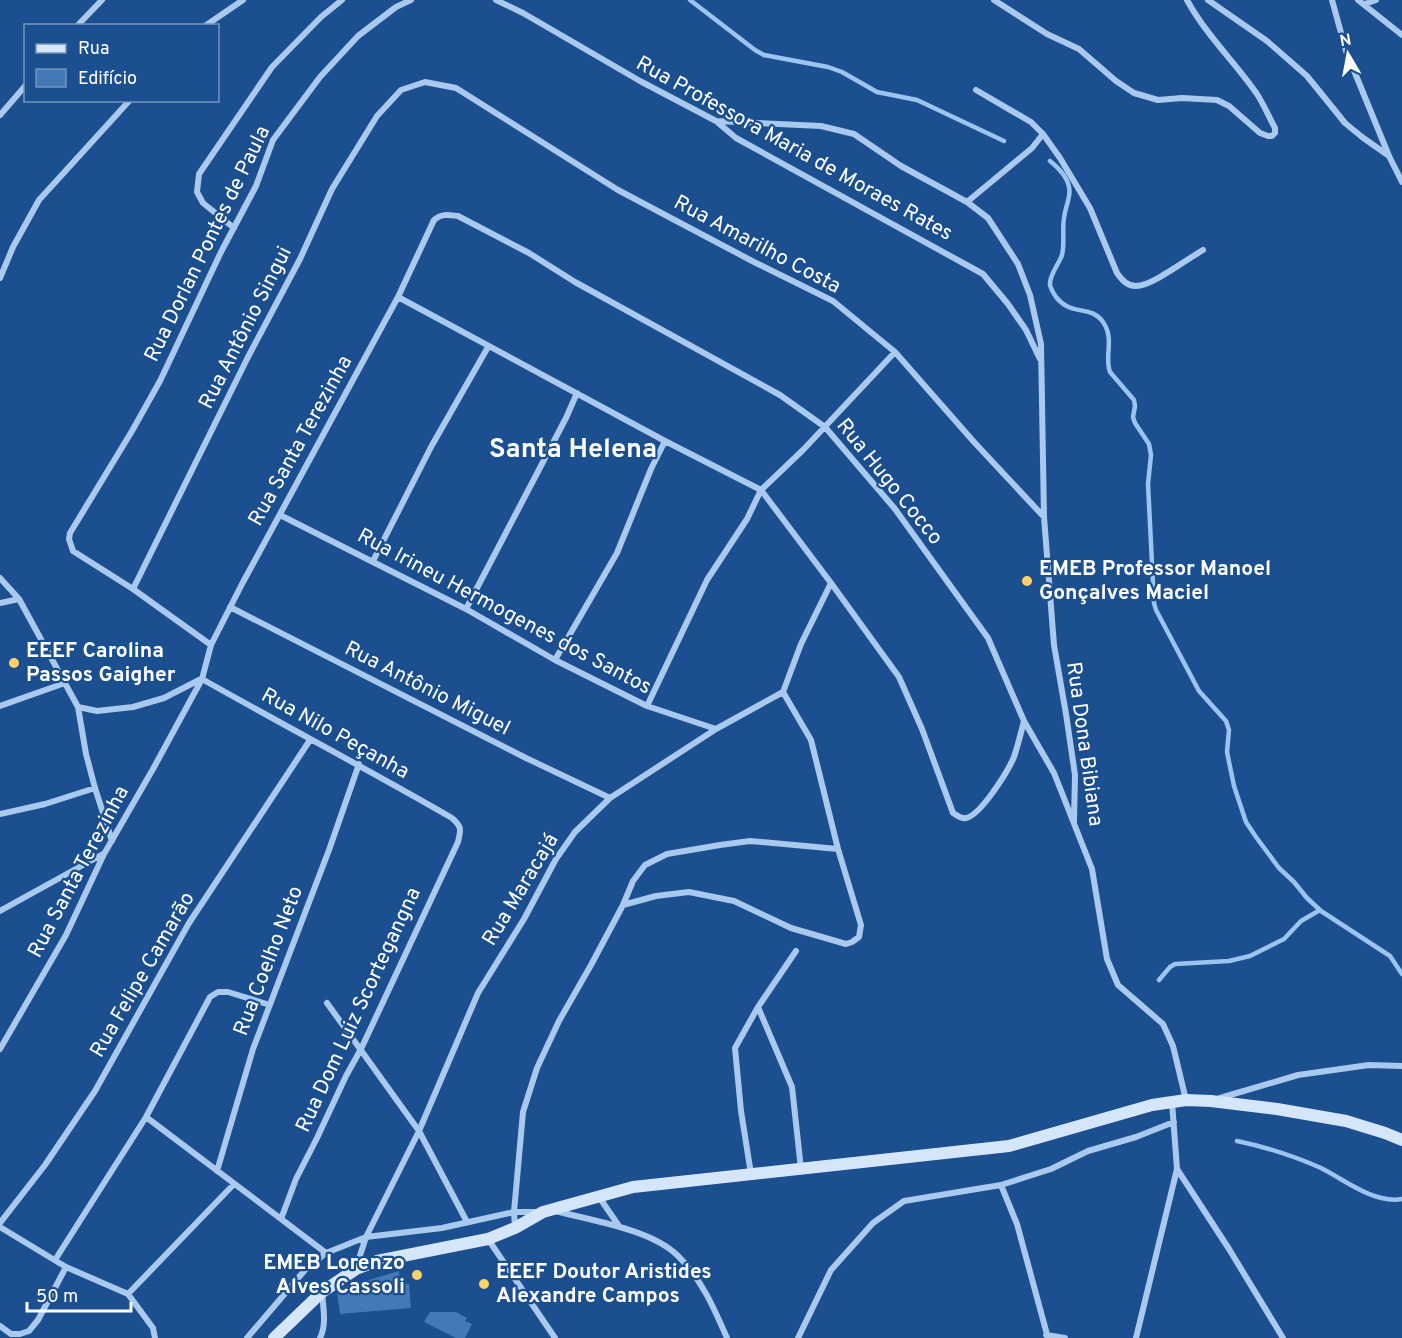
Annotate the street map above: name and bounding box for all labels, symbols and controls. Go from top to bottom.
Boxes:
legend [24,24,219,102]
north arrow [1318,24,1378,84]
text: N [1338,30,1353,52]
text: Rua [78,38,109,61]
street label: Rua Professora Maria de Moraes Rates [631,50,957,248]
text: Edifício [78,68,137,91]
street label: Rua Dorlan Pontes de Paula [139,122,277,366]
street label: Rua Amarilho Costa [669,190,845,300]
street label: Rua Antônio Singui [193,242,299,414]
street label: Rua Santa Terezinha [243,351,359,531]
street label: Rua Hugo Cocco [830,413,948,551]
district label: Santa Helena [489,433,657,467]
street label: Rua Irineu Hermogenes dos Santos [352,523,656,701]
place label: EMEB Professor Manoel Gonçalves Maciel [1039,556,1271,607]
marker: EMEB Professor Manoel Gonçalves Maciel [1020,574,1034,588]
street label: Rua Antônio Miguel [340,636,514,742]
place label: EEEF Carolina Passos Gaigher [26,638,176,689]
marker: EEEF Carolina Passos Gaigher [7,656,21,670]
street label: Rua Dona Bibiana [1059,660,1109,828]
street label: Rua Nilo Peçanha [256,682,414,786]
street label: Rua Santa Terezinha [22,781,136,963]
street label: Rua Maracajá [477,829,565,951]
street label: Rua Coelho Neto [228,882,310,1040]
street label: Rua Dom Luiz Scortegangna [290,883,428,1137]
street label: Rua Felipe Camarão [85,887,201,1063]
place label: EMEB Lorenzo Alves Cassoli [263,1250,405,1301]
place label: EEEF Doutor Aristides Alexandre Campos [496,1259,712,1310]
marker: EMEB Lorenzo Alves Cassoli [410,1268,424,1282]
scale bar [27,1275,130,1313]
marker: EEEF Doutor Aristides Alexandre Campos [477,1277,491,1291]
text: 50 m [36,1286,78,1309]

